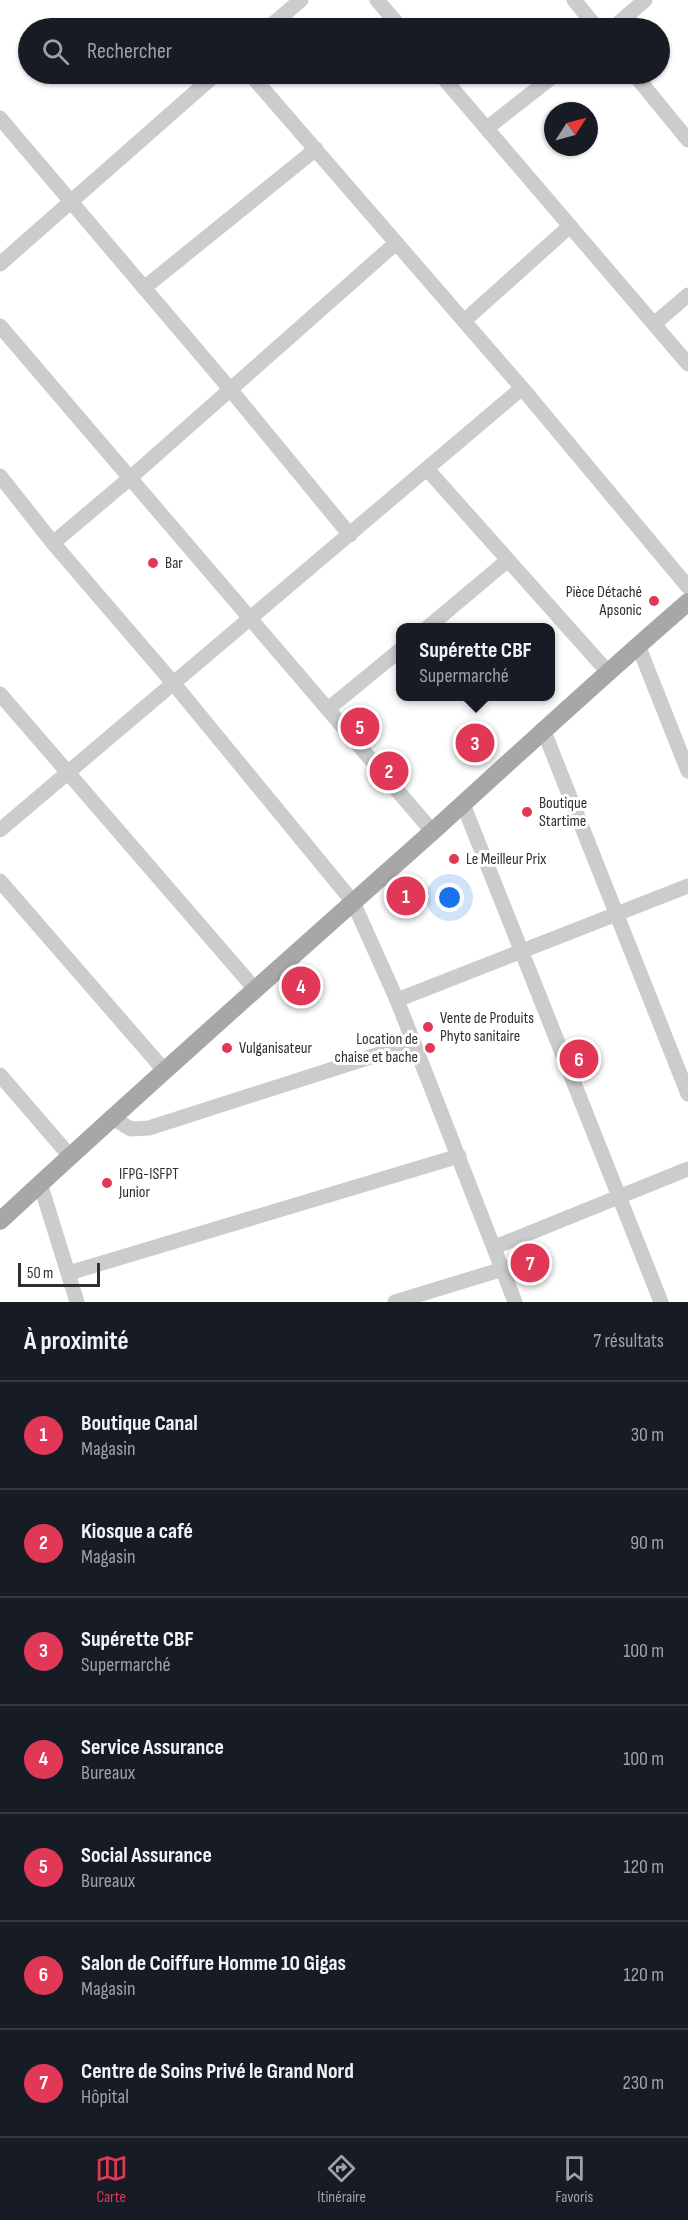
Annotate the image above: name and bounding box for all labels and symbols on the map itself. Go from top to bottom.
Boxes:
north arrow [544,102,598,156]
place label: Bar [165,554,183,573]
marker: Bar [146,556,160,570]
place label: Pièce Détaché Apsonic [566,583,642,620]
marker: Pièce Détaché Apsonic [647,594,661,608]
pin: 5 [340,704,380,750]
pin: 3 [456,720,494,766]
pin: 2 [370,748,408,794]
place label: Boutique Startime [539,794,587,831]
marker: Boutique Startime [520,805,534,819]
place label: Le Meilleur Prix [466,850,546,869]
marker: Le Meilleur Prix [447,852,461,866]
pin: 1 [386,874,426,918]
your location [435,883,464,912]
pin: 4 [282,964,320,1008]
place label: Vente de Produits Phyto sanitaire [440,1009,534,1046]
marker: Vente de Produits Phyto sanitaire [421,1020,435,1034]
place label: Location de chaise et bache [335,1030,418,1067]
pin: 6 [560,1036,598,1082]
place label: Vulganisateur [239,1039,312,1058]
marker: Vulganisateur [220,1041,234,1055]
marker: Location de chaise et bache [423,1041,437,1055]
place label: IFPG-ISFPT Junior [118,1165,179,1202]
marker: IFPG-ISFPT Junior [100,1176,114,1190]
pin: 7 [510,1240,550,1286]
scale bar [18,1260,100,1288]

